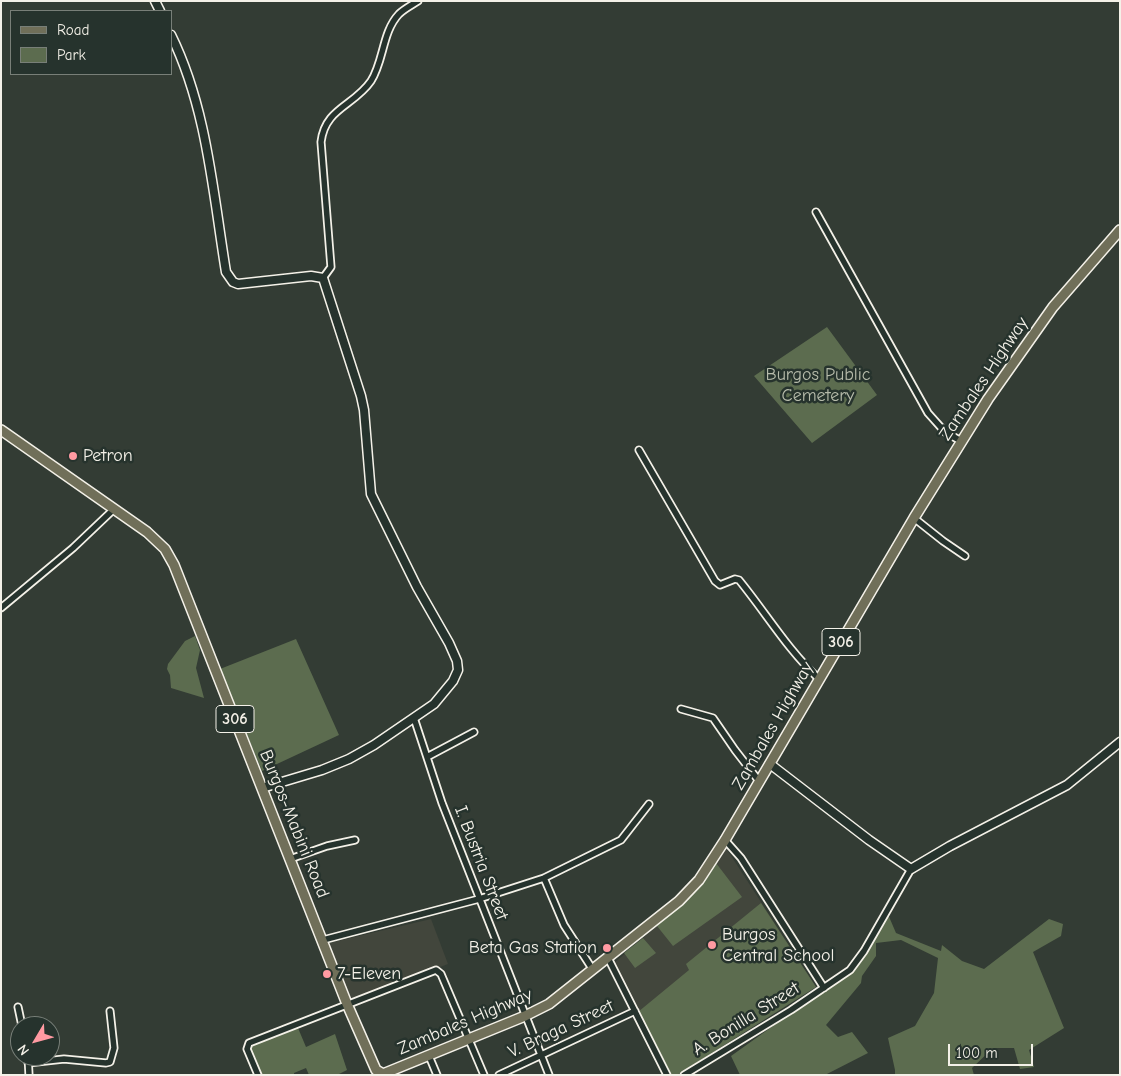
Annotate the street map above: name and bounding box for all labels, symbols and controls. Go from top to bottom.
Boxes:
legend [10,10,172,75]
text: Road [57,21,89,39]
text: Park [57,46,86,64]
street label: Zambales Highway [935,313,1033,445]
park label: Burgos Public Cemetery [765,364,871,406]
place label: Petron [83,445,133,467]
marker: Petron [67,450,79,462]
road number: 306 [822,628,860,656]
street label: Zambales Highway [728,658,818,794]
road number: 306 [216,706,254,732]
street label: Burgos-Mabini Road [254,747,334,901]
street label: I. Bustria Street [449,803,513,923]
place label: Burgos Central School [722,924,834,966]
place label: Beta Gas Station [469,937,597,959]
marker: Burgos Central School [706,939,718,951]
marker: Beta Gas Station [601,942,613,954]
place label: 7-Eleven [337,963,401,985]
marker: 7-Eleven [321,968,333,980]
street label: A. Bonilla Street [688,977,804,1061]
street label: Zambales Highway [394,984,536,1060]
street label: V. Braga Street [505,995,617,1063]
north arrow [10,1016,60,1066]
scale bar [951,1034,1036,1066]
text: N [14,1041,33,1058]
text: 100 m [956,1044,998,1062]

